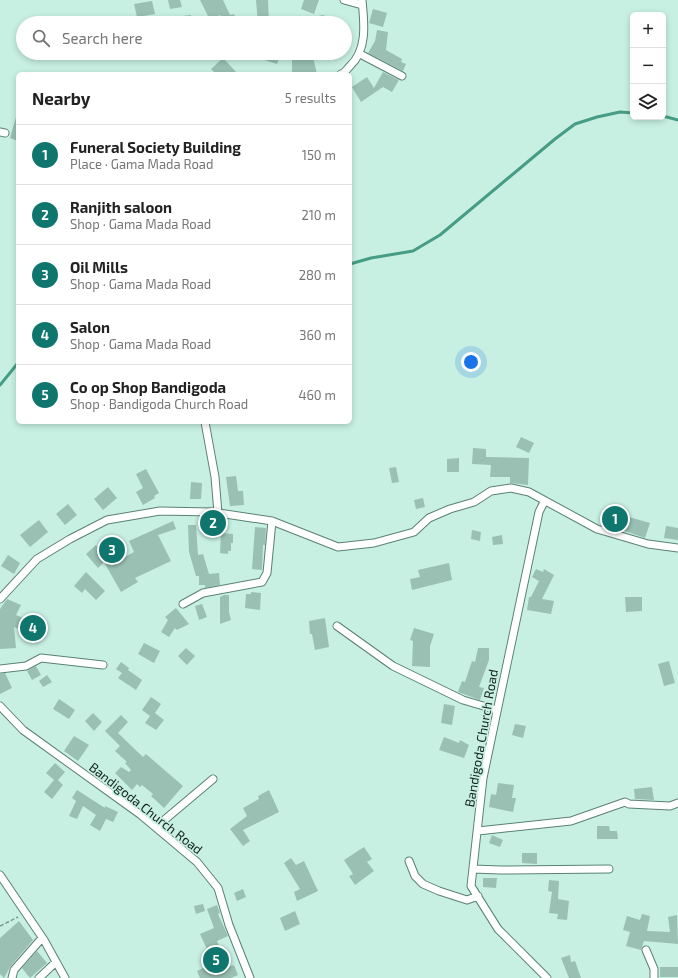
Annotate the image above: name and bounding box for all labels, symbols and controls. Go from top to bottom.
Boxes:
map controls [630,12,666,120]
button: + [630,12,666,48]
search box [16,16,352,60]
icon: search [30,27,52,49]
text: Search here [62,29,143,47]
button: − [630,48,666,84]
button: layers [630,84,666,120]
text: Nearby [32,88,90,108]
text: 5 results [285,90,336,106]
text: Funeral Society Building [70,138,241,156]
text: 1 [42,147,48,163]
text: 150 m [302,147,336,163]
text: Place · Gama Mada Road [70,156,213,172]
text: Ranjith saloon [70,198,172,216]
text: 2 [41,207,49,223]
text: 210 m [301,207,336,223]
text: Shop · Gama Mada Road [70,216,211,232]
text: Oil Mills [70,258,128,276]
text: 3 [41,267,49,283]
text: 280 m [299,267,336,283]
text: Shop · Gama Mada Road [70,276,211,292]
text: Salon [70,318,110,336]
text: 4 [41,327,49,343]
text: 360 m [299,327,336,343]
text: Shop · Gama Mada Road [70,336,211,352]
your location [461,352,481,372]
text: Co op Shop Bandigoda [70,378,226,396]
text: 5 [41,387,49,403]
text: 460 m [298,387,336,403]
text: Shop · Bandigoda Church Road [70,396,248,412]
pin: 1 [602,504,628,534]
pin: 2 [200,508,226,538]
pin: 3 [99,535,125,565]
pin: 4 [20,613,46,643]
street label: Bandigoda Church Road [461,668,501,808]
street label: Bandigoda Church Road [86,759,206,857]
pin: 5 [203,945,229,975]

